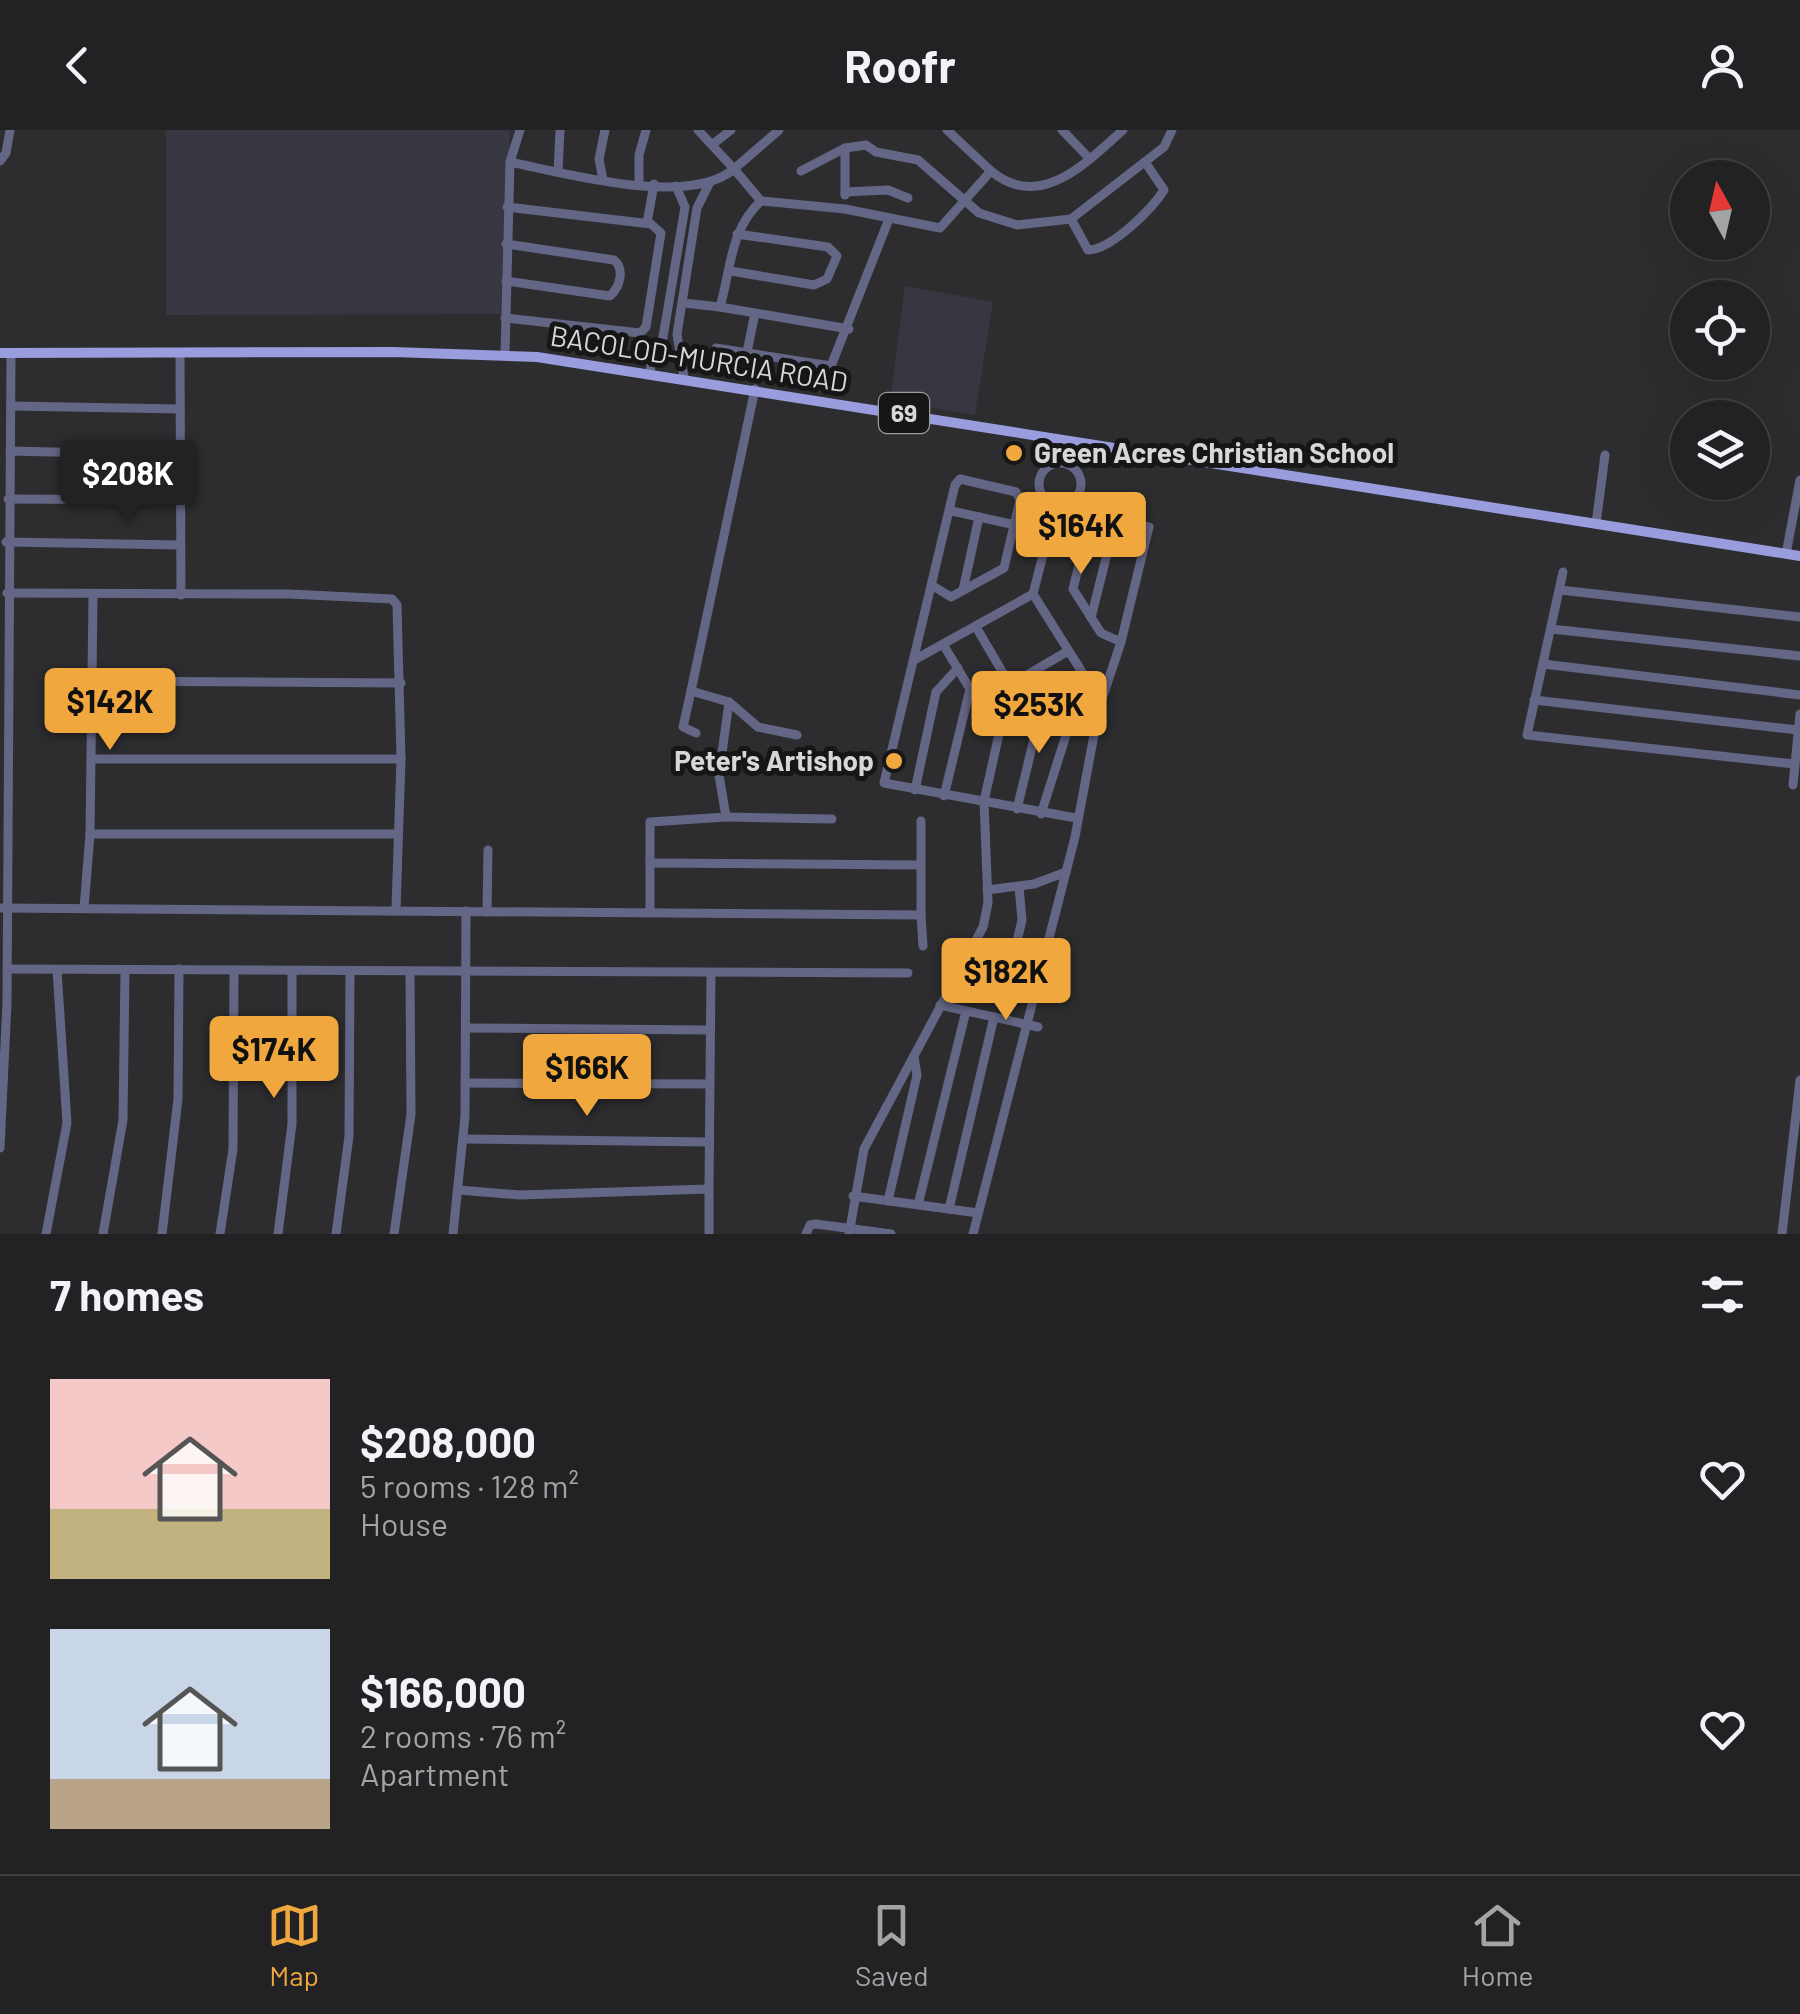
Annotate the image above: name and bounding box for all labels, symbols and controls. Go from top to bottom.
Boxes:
icon: back [50,38,105,93]
text: Roofr [844,38,956,92]
icon: person [1695,38,1750,93]
north arrow [1670,160,1770,260]
map controls [1670,160,1770,500]
button: locate [1670,280,1770,380]
street label: BACOLOD-MURCIA ROAD [548,318,850,398]
road number: 69 [879,393,929,433]
button: layers [1670,400,1770,500]
place label: Green Acres Christian School [1034,435,1394,469]
pin: $208K [58,440,198,525]
marker: Green Acres Christian School [1003,442,1025,464]
text: $208K [82,453,174,491]
pin: $164K [1011,492,1151,577]
text: $164K [1038,505,1124,543]
pin: $142K [40,668,180,753]
pin: $253K [969,671,1109,756]
text: $142K [67,681,153,719]
text: $253K [994,684,1084,722]
place label: Peter's Artishop [674,743,874,777]
marker: Peter's Artishop [883,750,905,772]
pin: $182K [936,938,1076,1023]
text: $182K [964,951,1048,989]
pin: $174K [204,1016,344,1101]
text: $174K [232,1029,316,1067]
pin: $166K [517,1034,657,1119]
text: $166K [545,1047,629,1085]
icon: filters [1695,1267,1750,1322]
text: 7 homes [50,1269,204,1319]
text: $208,000 [360,1416,536,1466]
icon: home [130,1419,250,1539]
icon: heart [1695,1452,1750,1507]
text: 5 rooms · 128 m² [360,1466,579,1504]
text: House [360,1504,448,1542]
text: $166,000 [360,1666,526,1716]
icon: home [130,1669,250,1789]
icon: heart [1695,1702,1750,1757]
text: 2 rooms · 76 m² [360,1716,566,1754]
text: Apartment [360,1754,509,1792]
tab: Map [267,1898,322,1992]
tab: Saved [855,1898,929,1992]
tab: Home [1462,1898,1533,1992]

